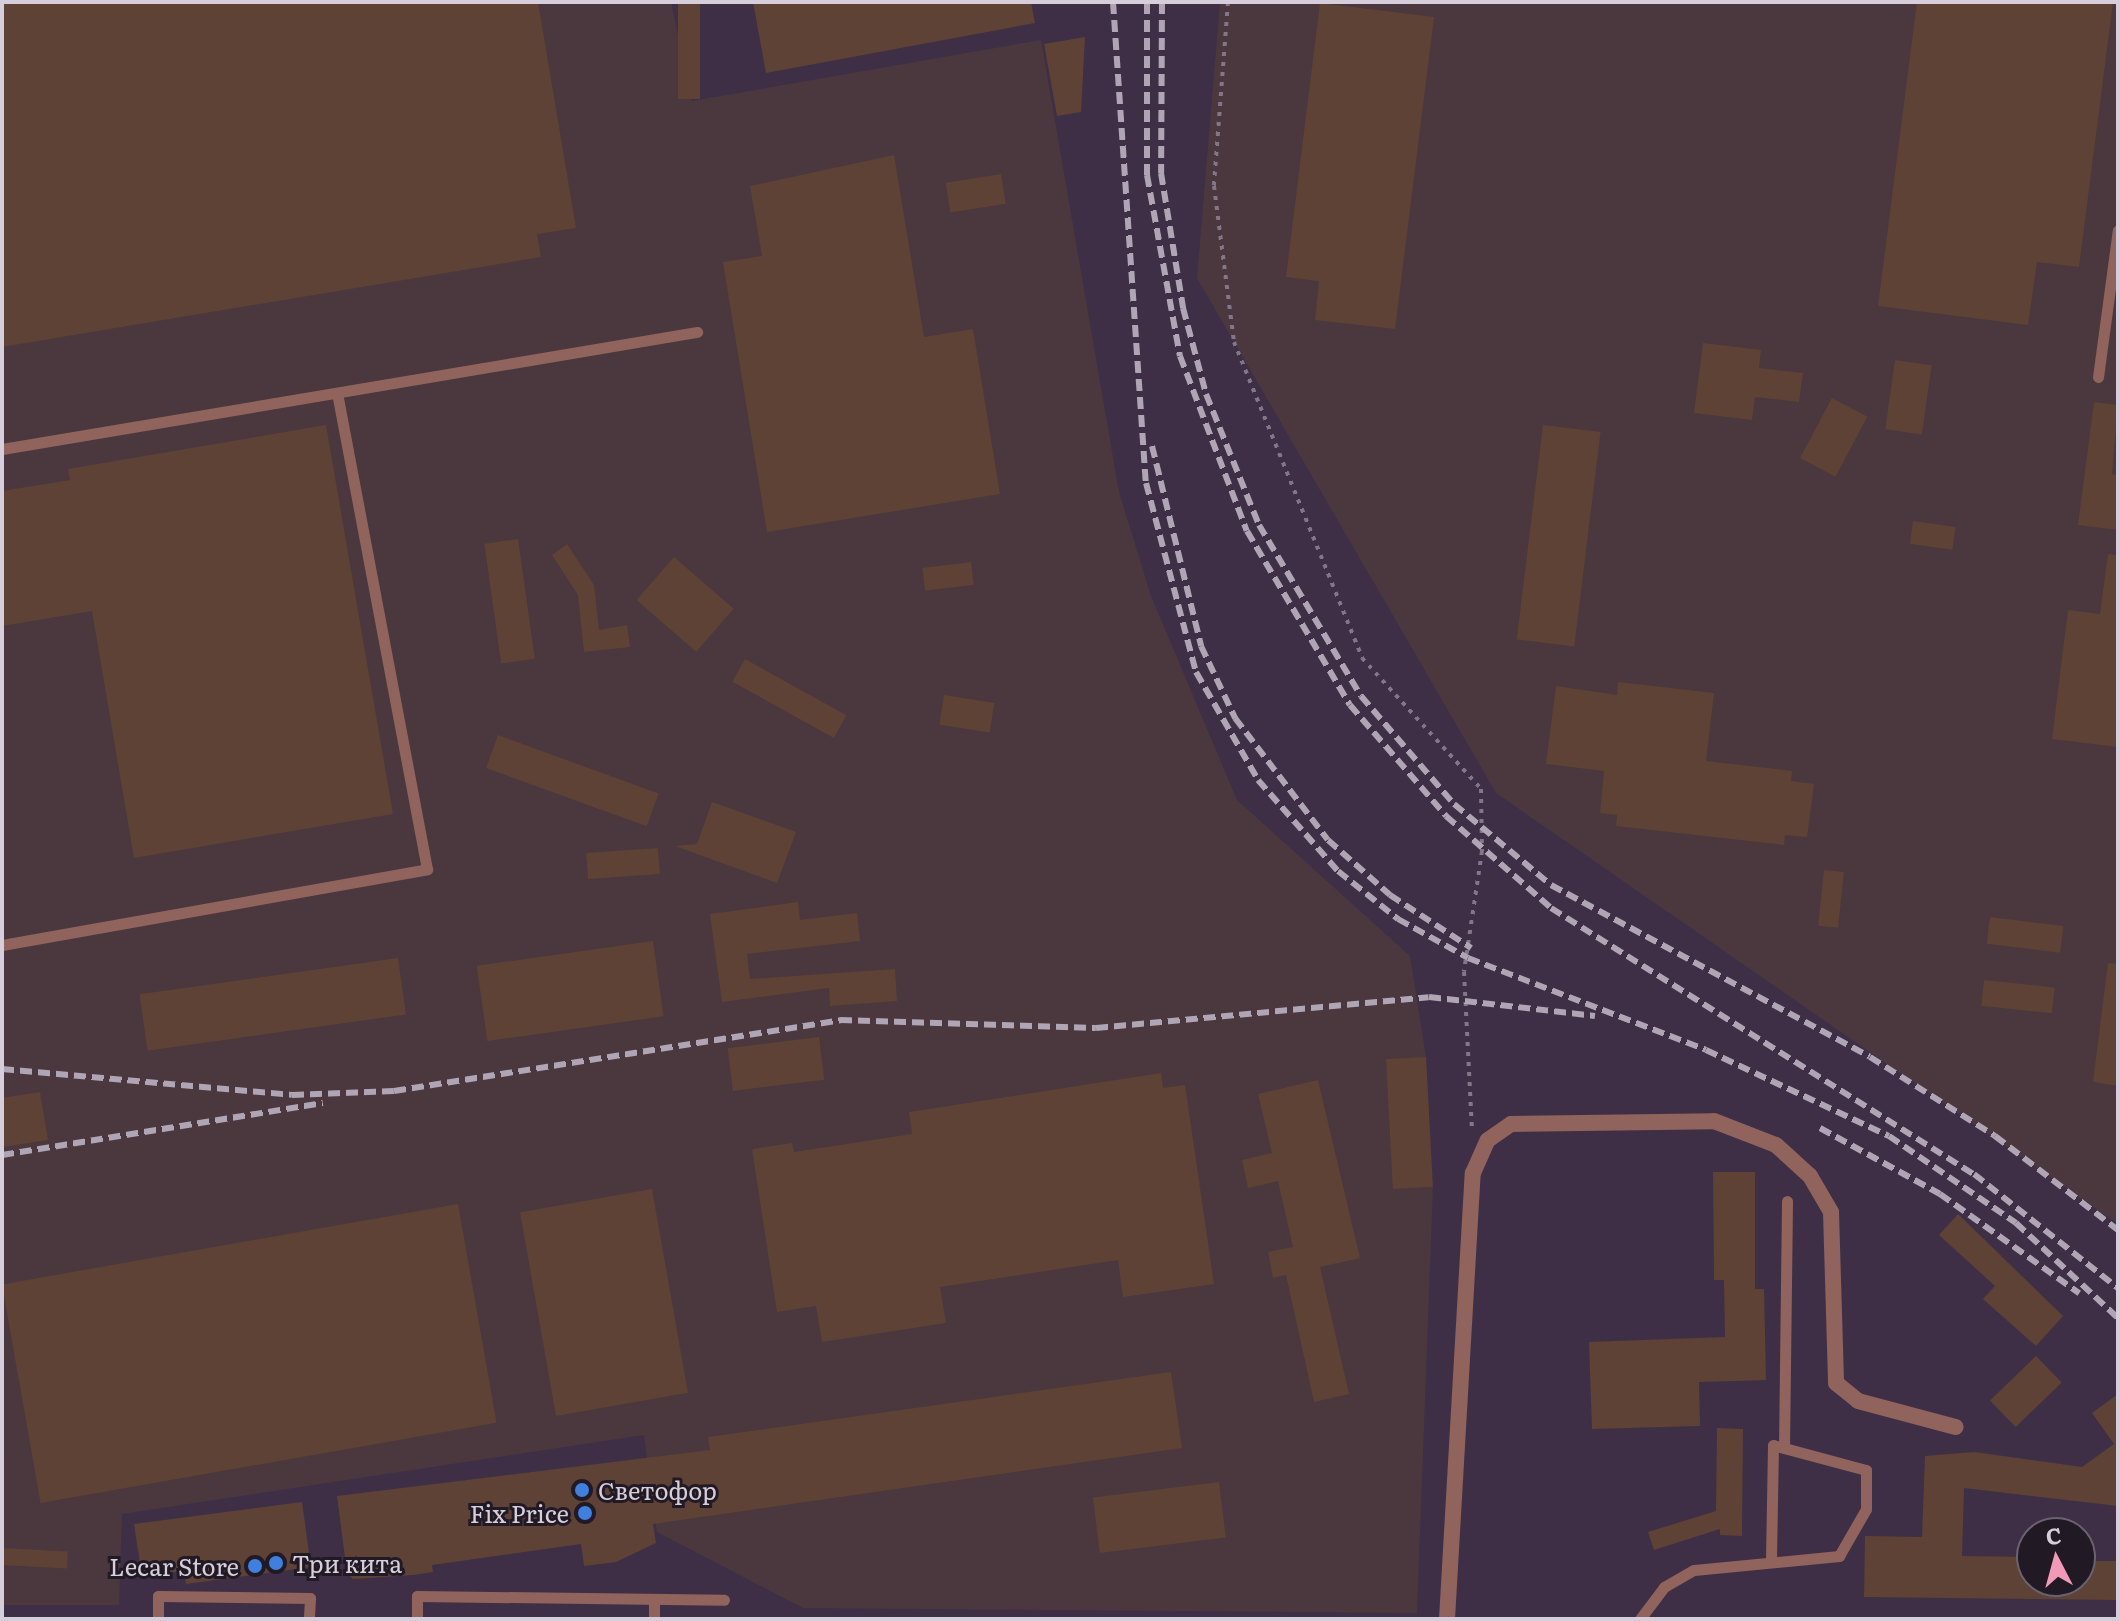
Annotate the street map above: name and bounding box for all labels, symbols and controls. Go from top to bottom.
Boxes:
place label: Светофор [598,1476,717,1504]
marker: Светофор [573,1481,591,1499]
place label: Fix Price [470,1499,569,1527]
marker: Fix Price [576,1504,594,1522]
north arrow [2016,1517,2096,1597]
text: С [2044,1517,2063,1552]
place label: Три кита [292,1549,402,1577]
place label: Lecar Store [109,1552,239,1580]
marker: Три кита [267,1554,285,1572]
marker: Lecar Store [246,1557,264,1575]

